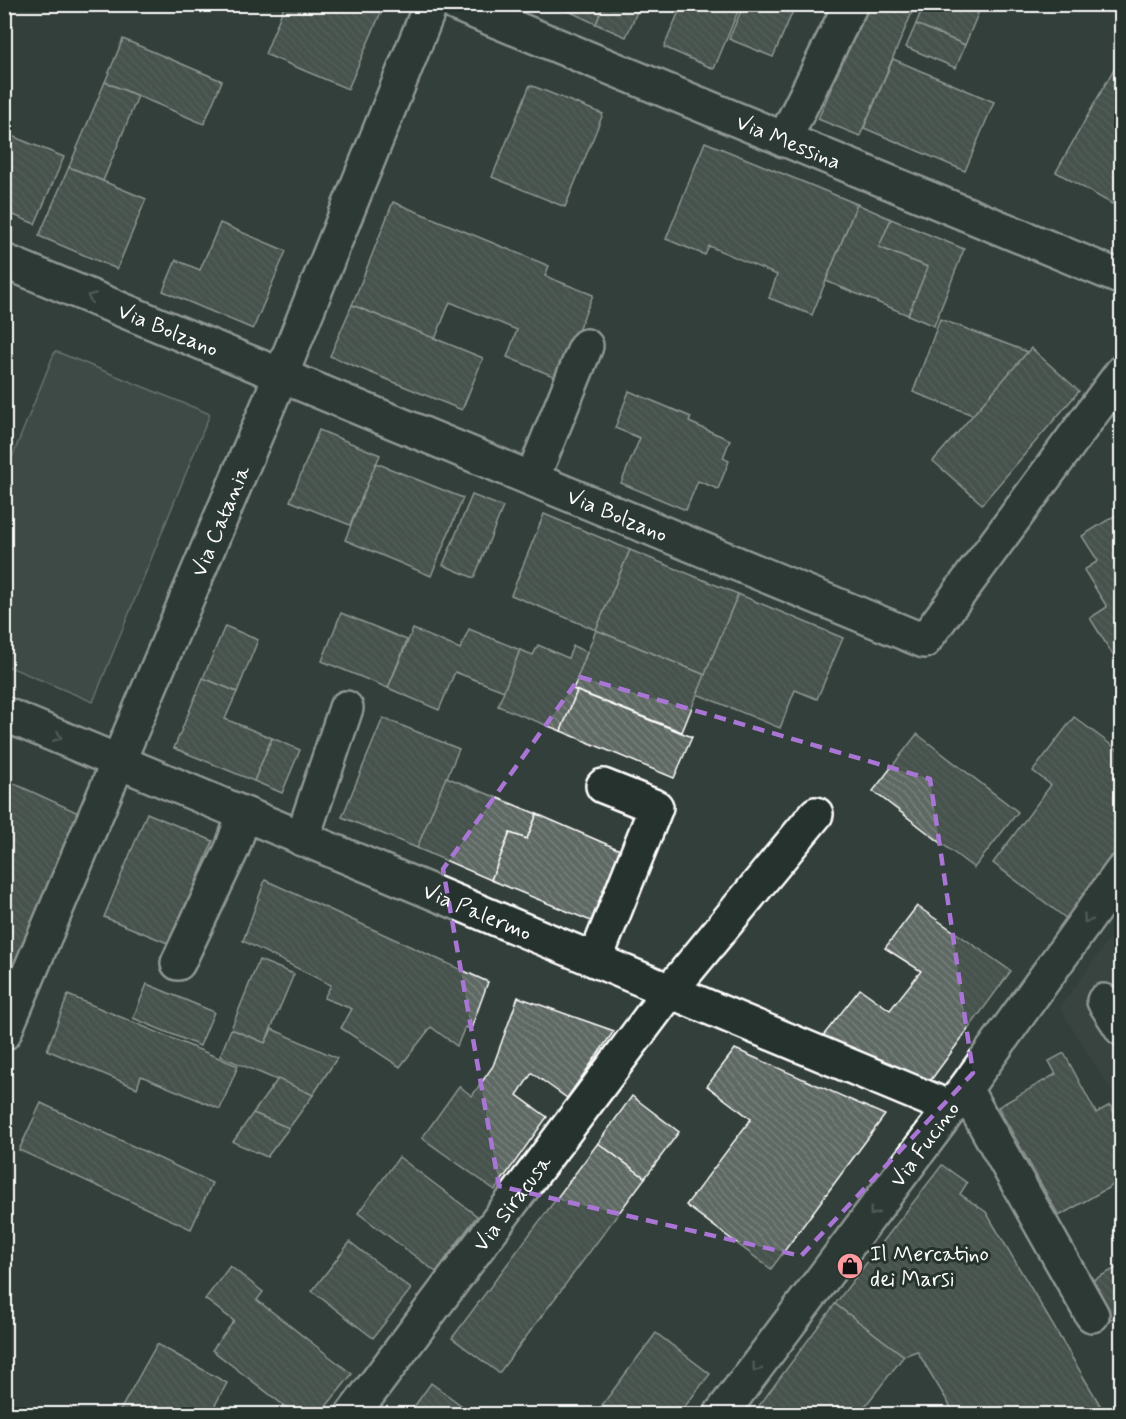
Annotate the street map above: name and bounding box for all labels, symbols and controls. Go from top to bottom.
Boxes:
street label: Via Messina [732,109,845,177]
one-way arrow [86,292,97,304]
street label: Via Bolzano [113,298,222,364]
street label: Via Catania [186,460,258,581]
street label: Via Bolzano [562,483,671,550]
one-way arrow [52,730,63,742]
street label: Via Palermo [418,878,536,948]
one-way arrow [1084,912,1095,923]
street label: Via Fucino [884,1096,967,1193]
street label: Via Siracusa [468,1149,559,1258]
one-way arrow [870,1205,881,1216]
place label: Il Mercatino dei Marsi [870,1241,989,1294]
shop icon: Il Mercatino dei Marsi [835,1251,865,1281]
one-way arrow [753,1361,764,1372]

